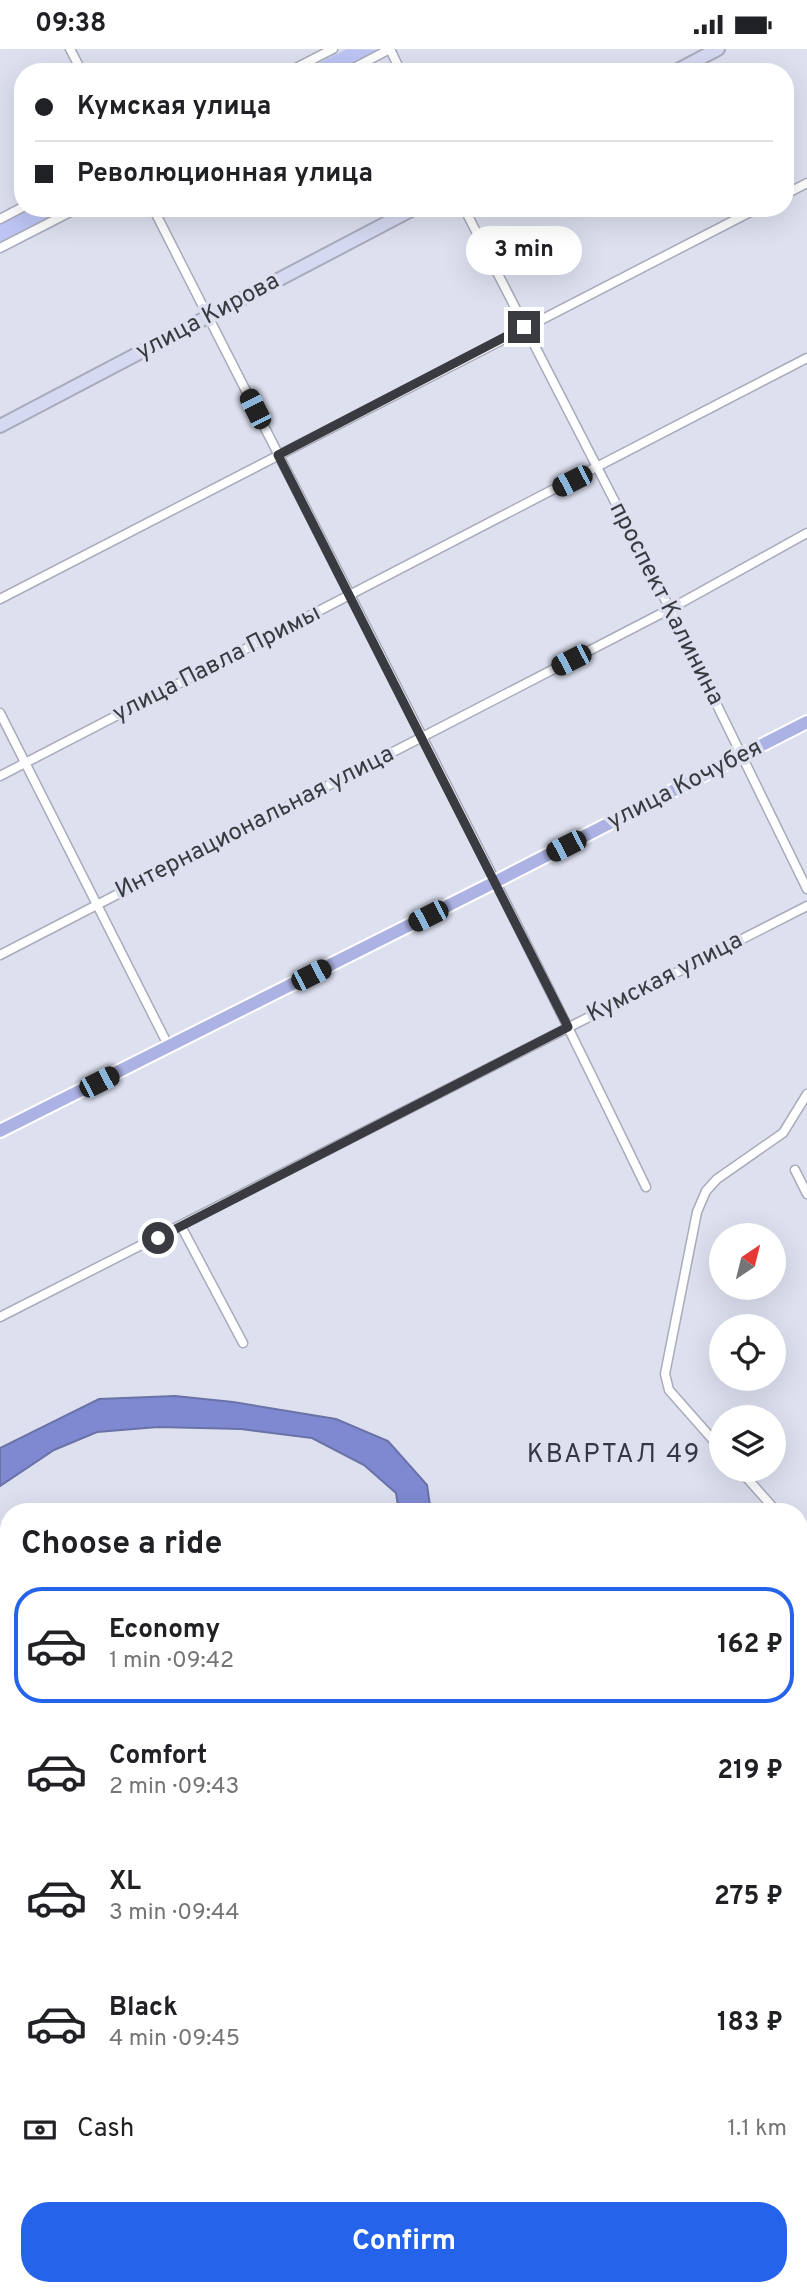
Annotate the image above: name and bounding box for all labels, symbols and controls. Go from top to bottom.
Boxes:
text: 09:38 [35,8,106,41]
text: Кумская улица [77,91,271,124]
text: Революционная улица [77,158,373,191]
callout: 3 min [466,225,582,275]
text: 3 min [494,236,554,265]
street label: улица Кирова [131,267,285,367]
route end [508,311,540,343]
car [237,386,274,432]
car [549,462,596,500]
street label: проспект Калинина [602,497,730,711]
street label: улица Павла Примы [108,599,326,729]
car [548,641,595,679]
street label: улица Кочубея [602,733,768,837]
street label: Интернациональная улица [111,740,399,906]
car [543,827,590,865]
car [405,897,452,935]
street label: Кумская улица [582,926,748,1030]
car [288,956,335,994]
car [76,1063,123,1101]
route start [142,1222,174,1254]
north arrow [709,1223,786,1300]
map controls [709,1223,786,1482]
button: locate [709,1314,786,1391]
button: layers [709,1405,786,1482]
district label: КВАРТАЛ 49 [527,1439,701,1472]
text: Choose a ride [21,1525,222,1565]
icon: car [25,1614,88,1677]
text: Economy [109,1614,220,1647]
text: 162 ₽ [717,1629,783,1662]
text: 1 min · 09:42 [109,1647,234,1676]
icon: car [25,1740,88,1803]
text: Comfort [109,1740,207,1773]
text: 219 ₽ [717,1755,783,1788]
text: 2 min · 09:43 [109,1773,239,1802]
icon: car [25,1866,88,1929]
text: XL [109,1866,141,1899]
text: 275 ₽ [714,1881,783,1914]
text: 3 min · 09:44 [109,1899,240,1928]
icon: car [25,1992,88,2055]
text: Black [109,1992,178,2025]
text: 183 ₽ [717,2007,783,2040]
text: 4 min · 09:45 [109,2025,240,2054]
icon: cash [21,2111,59,2149]
text: Cash [77,2113,134,2146]
text: 1.1 km [728,2115,787,2144]
button: Confirm [21,2202,787,2282]

